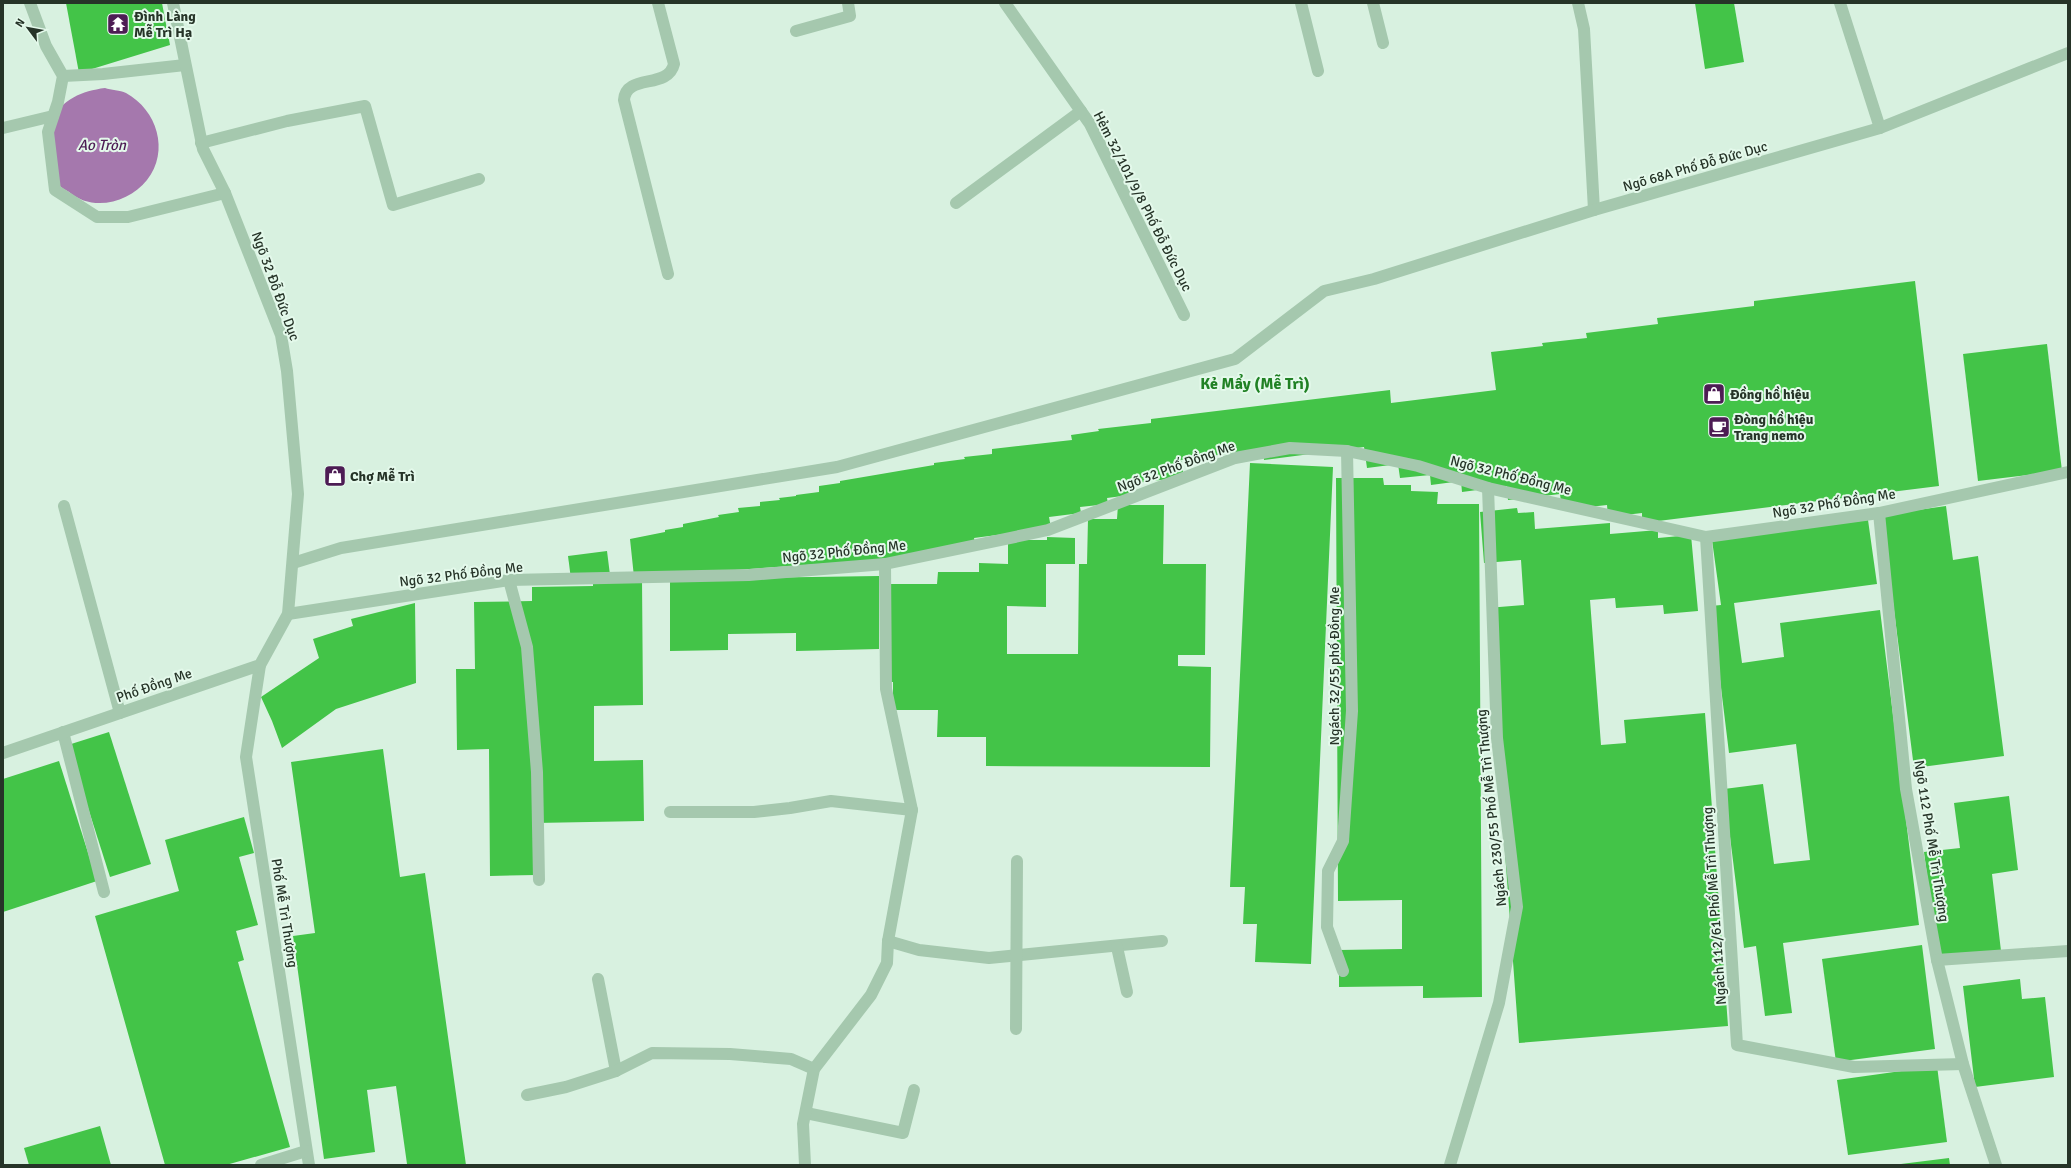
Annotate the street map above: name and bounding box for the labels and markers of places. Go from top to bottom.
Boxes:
place label: Đình Làng Mễ Trì Hạ [134,8,196,41]
temple icon: Đình Làng Mễ Trì Hạ [105,11,131,37]
shop icon: Đồng hồ hiệu [1701,381,1727,407]
place label: Đồng hồ hiệu [1730,386,1810,403]
place label: Đòng hồ hiệu Trang nemo [1734,411,1814,444]
cafe icon: Đòng hồ hiệu Trang nemo [1706,414,1732,440]
shop icon: Chợ Mễ Trì [322,463,348,489]
place label: Chợ Mễ Trì [350,467,415,485]

